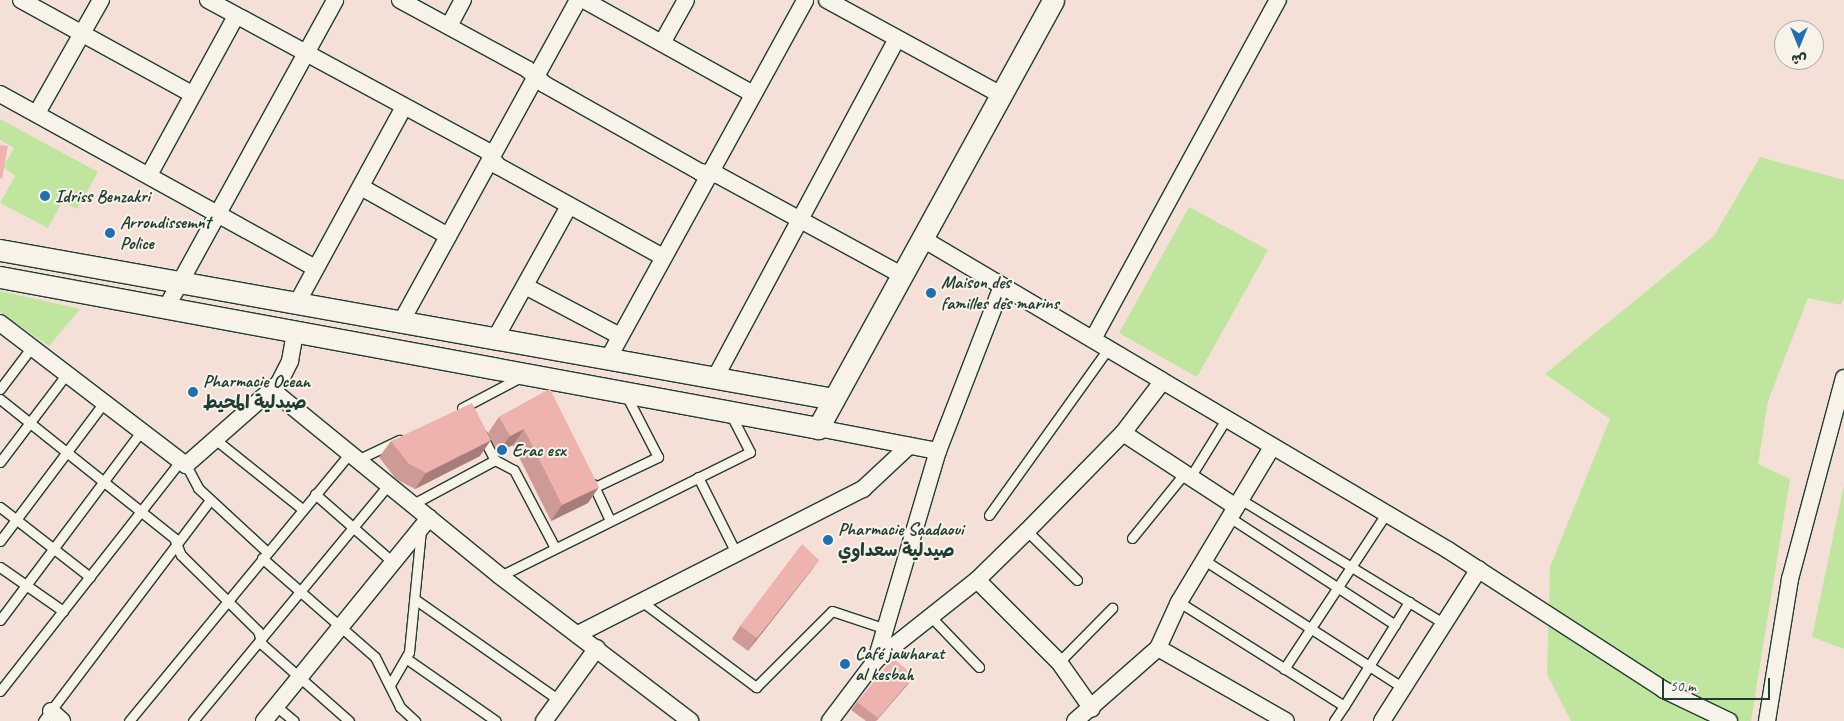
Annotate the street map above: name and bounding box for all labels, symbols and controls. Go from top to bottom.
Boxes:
north arrow [1774,20,1824,70]
text: ش [1791,51,1807,68]
place label: Idriss Benzakri [55,185,150,207]
marker: Idriss Benzakri [39,190,51,202]
place label: Arrondissemnt Police [120,212,211,254]
marker: Arrondissemnt Police [104,227,116,239]
place label: Maison des familles des marins [941,272,1059,314]
marker: Maison des familles des marins [925,287,937,299]
place label: Pharmacie Ocean صيدلية المحيط [203,371,310,414]
marker: Pharmacie Ocean صيدلية المحيط [187,386,199,398]
place label: Erac esx [512,439,565,461]
marker: Erac esx [496,444,508,456]
place label: Pharmacie Saadaoui صيدلية سعداوي [838,519,963,562]
marker: Pharmacie Saadaoui صيدلية سعداوي [822,534,834,546]
place label: Café jawharat al kesbah [855,643,944,686]
marker: Café jawharat al kesbah [839,658,851,670]
scale bar [1664,668,1772,700]
text: 50 m [1670,677,1696,696]

